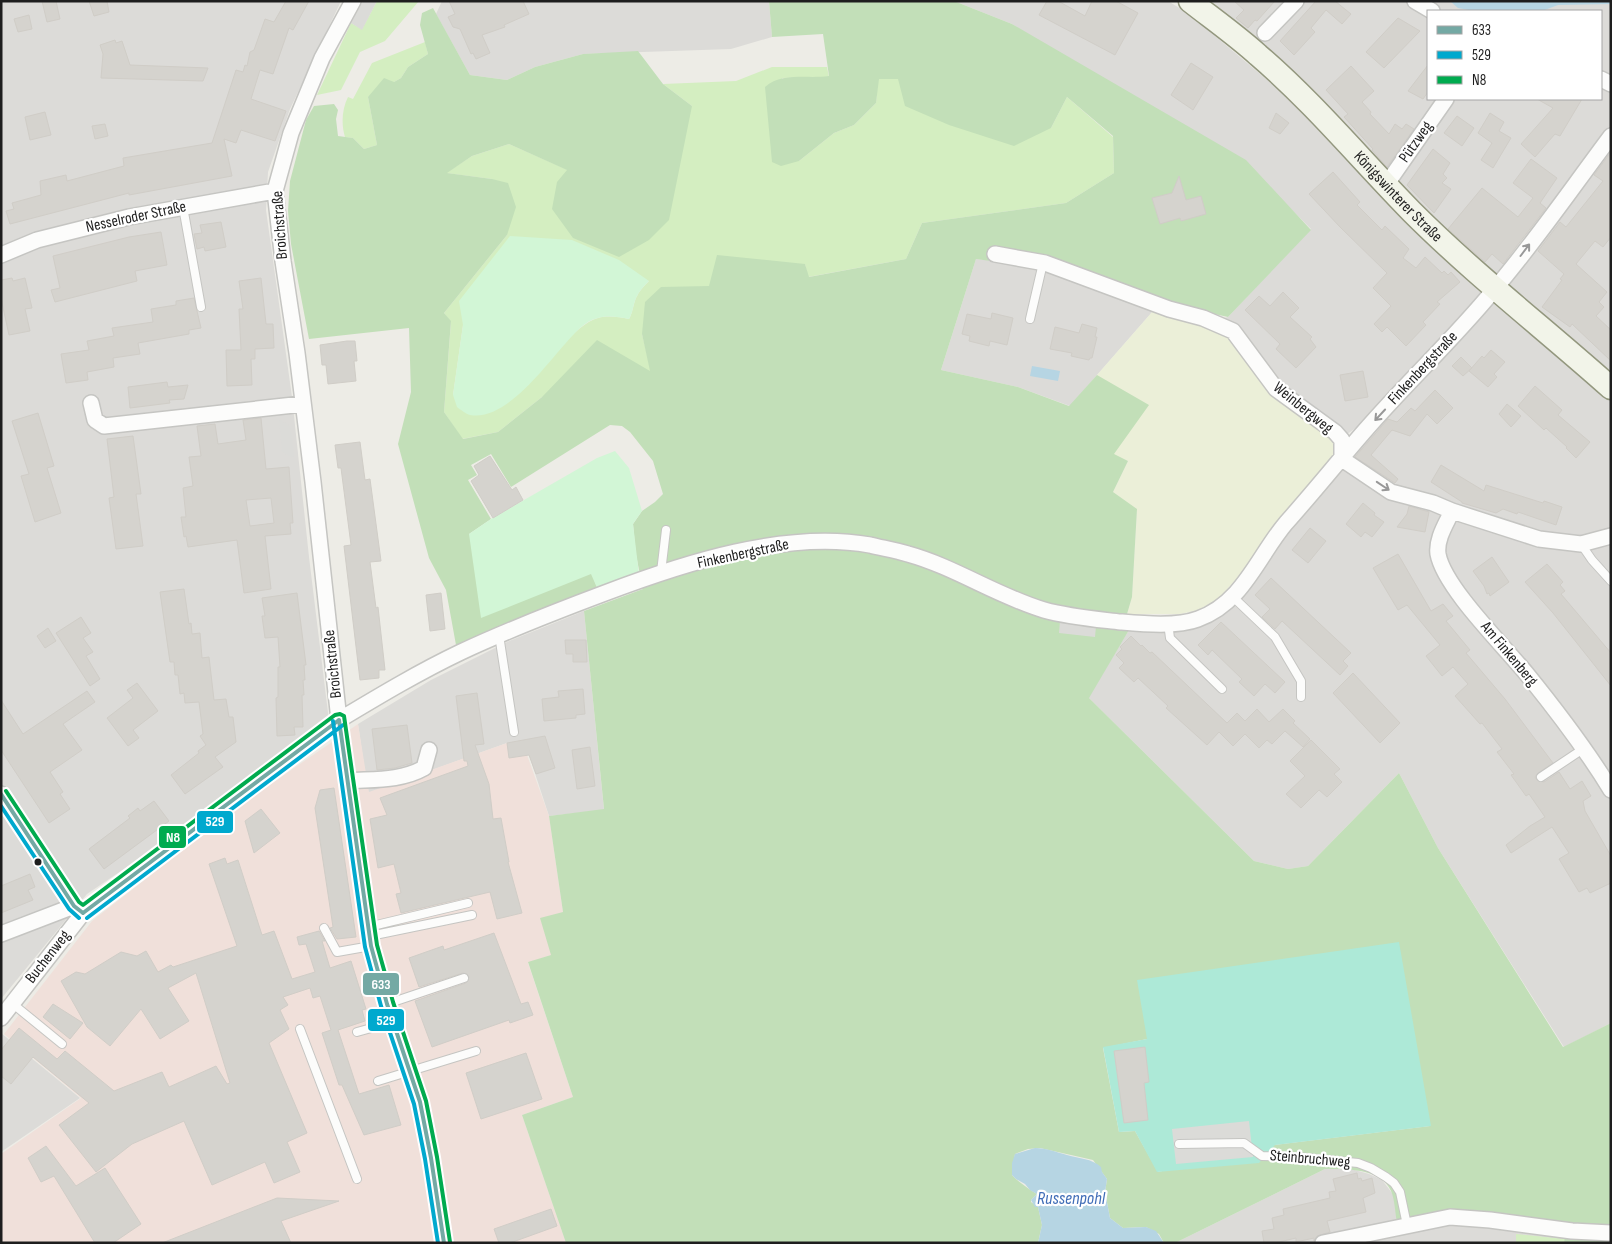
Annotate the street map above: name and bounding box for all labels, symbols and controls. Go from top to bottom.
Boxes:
legend [1427,10,1602,100]
text: 633 [1472,21,1491,40]
text: 529 [1472,46,1491,65]
text: N8 [1472,71,1486,90]
street label: Pützweg [1395,118,1437,166]
street label: Königswinterer Straße [1350,147,1446,246]
street label: Broichstraße [268,190,292,260]
street label: Nesselroder Straße [84,197,188,237]
one-way arrow [1520,243,1530,257]
street label: Finkenbergstraße [1384,327,1462,409]
street label: Weinbergweg [1269,378,1337,438]
one-way arrow [1374,408,1386,421]
one-way arrow [1375,481,1389,491]
street label: Finkenbergstraße [695,535,791,573]
street label: Am Finkenberg [1476,617,1542,690]
street label: Broichstraße [320,629,346,699]
line badge: 529 [196,810,234,834]
text: 529 [206,813,225,830]
line badge: N8 [158,825,187,849]
text: N8 [166,829,180,846]
unlabelled marker [33,857,43,867]
street label: Buchenweg [21,927,75,987]
line badge: 633 [362,972,400,996]
text: 633 [371,976,391,993]
line badge: 529 [367,1008,405,1032]
text: 529 [377,1012,396,1029]
street label: Steinbruchweg [1269,1146,1351,1172]
water label: Russenpohl [1037,1188,1106,1209]

